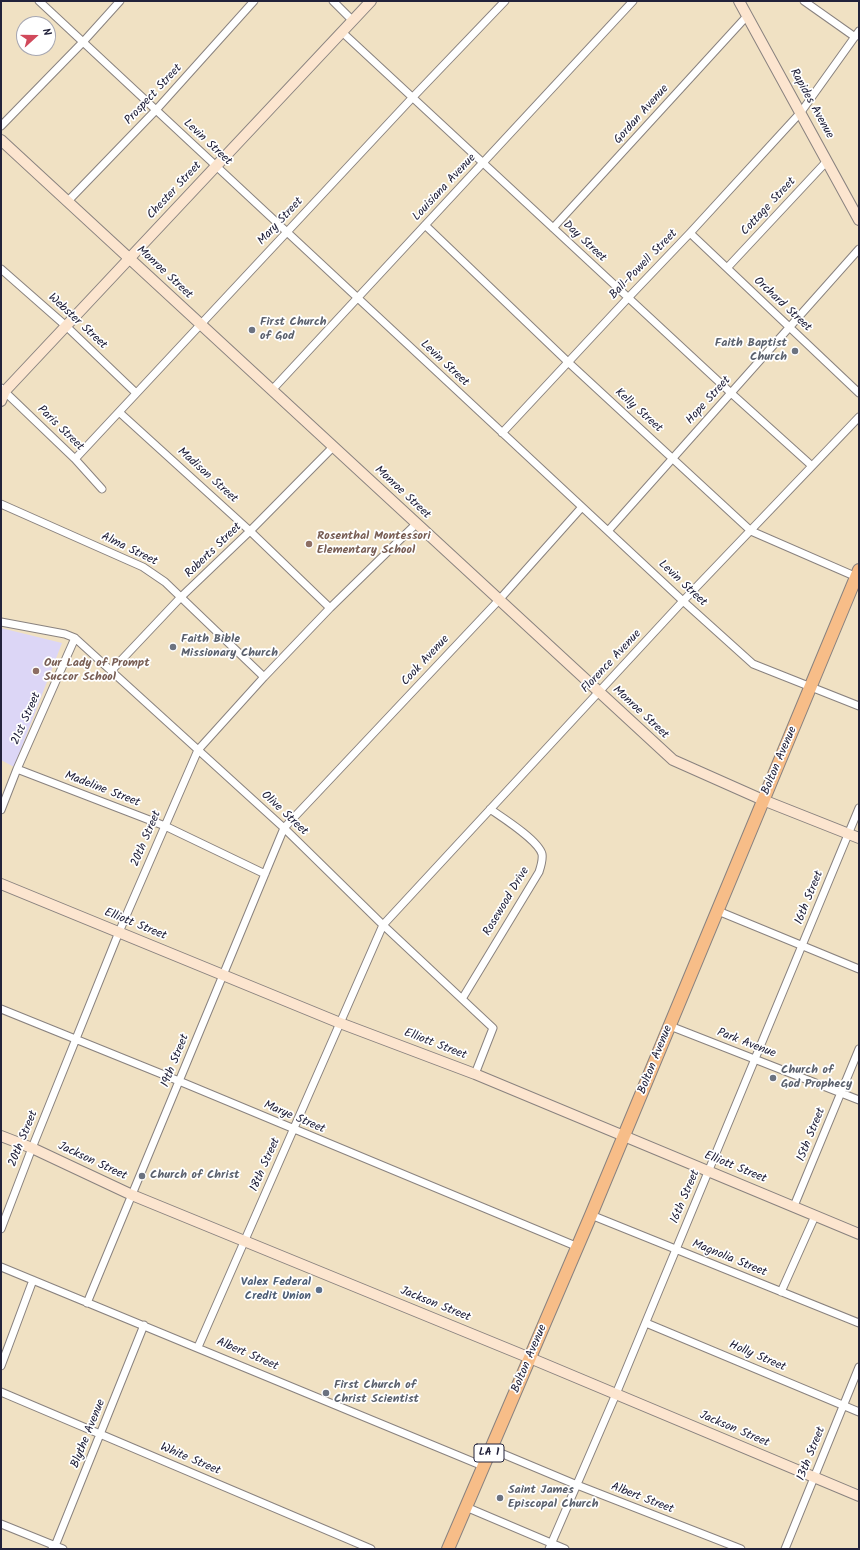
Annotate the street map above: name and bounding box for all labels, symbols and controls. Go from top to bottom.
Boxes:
north arrow [16,16,56,56]
text: N [37,26,56,39]
street label: Prospect Street [122,62,186,128]
street label: Rapides Avenue [786,66,836,142]
street label: Gordan Avenue [612,82,672,148]
street label: Levin Street [180,117,234,169]
street label: Louisiana Avenue [410,152,480,224]
street label: Chester Street [145,159,205,223]
street label: Cottage Street [739,175,799,239]
street label: Mary Street [255,195,307,249]
street label: Day Street [559,218,609,266]
street label: Ball-Powell Street [607,227,681,303]
street label: Monroe Street [133,243,195,303]
street label: Orchard Street [750,275,814,335]
street label: Webster Street [44,291,110,353]
place label: First Church of God [260,316,327,344]
marker: First Church of God [247,325,257,335]
place label: Faith Baptist Church [715,337,787,365]
street label: Levin Street [417,338,471,390]
marker: Faith Baptist Church [790,346,800,356]
street label: Hope Street [684,374,734,428]
street label: Kelly Street [611,386,665,436]
street label: Paris Street [34,403,86,455]
street label: Madison Street [174,445,240,507]
street label: Monroe Street [371,463,433,523]
street label: Roberts Street [183,520,245,582]
street label: Alma Street [99,530,159,570]
place label: Rosenthal Montessori Elementary School [317,530,430,558]
marker: Rosenthal Montessori Elementary School [304,539,314,549]
street label: Levin Street [655,558,709,610]
street label: Florence Avenue [579,627,645,697]
place label: Faith Bible Missionary Church [181,633,278,661]
street label: Cook Avenue [399,633,453,689]
marker: Faith Bible Missionary Church [168,642,178,652]
place label: Our Lady of Prompt Succor School [44,657,150,685]
marker: Our Lady of Prompt Succor School [31,666,41,676]
street label: Monroe Street [609,683,671,743]
street label: 21st Street [9,691,45,747]
street label: Bolton Avenue [759,725,801,797]
street label: Madeline Street [62,769,142,811]
street label: Olive Street [258,789,310,839]
street label: 20th Street [129,809,165,869]
street label: Rosewood Drive [481,865,533,939]
street label: 16th Street [793,869,827,927]
street label: Elliott Street [102,906,168,944]
street label: Bolton Avenue [636,1024,676,1096]
street label: Park Avenue [715,1026,777,1062]
street label: Elliott Street [402,1027,468,1063]
street label: 19th Street [159,1032,193,1090]
place label: Church of God Prophecy [781,1064,852,1092]
marker: Church of God Prophecy [768,1073,778,1083]
street label: Marye Street [261,1099,327,1137]
street label: 15th Street [795,1106,829,1164]
street label: 20th Street [6,1109,42,1169]
street label: 18th Street [248,1136,284,1194]
street label: Jackson Street [55,1140,129,1184]
street label: Elliott Street [702,1149,768,1187]
street label: 16th Street [668,1168,704,1226]
place label: Church of Christ [150,1169,240,1183]
marker: Church of Christ [137,1171,147,1181]
street label: Magnolia Street [690,1237,768,1281]
place label: Valex Federal Credit Union [241,1276,311,1304]
street label: Jackson Street [398,1284,472,1326]
marker: Valex Federal Credit Union [314,1285,324,1295]
street label: Bolton Avenue [509,1323,551,1395]
street label: Albert Street [214,1336,280,1374]
street label: Holly Street [726,1339,788,1375]
place label: First Church of Christ Scientist [334,1379,419,1407]
marker: First Church of Christ Scientist [321,1388,331,1398]
street label: Blythe Avenue [69,1398,109,1470]
street label: Jackson Street [697,1409,771,1451]
street label: 13th Street [795,1425,829,1483]
street label: White Street [158,1441,222,1479]
road number: LA 1 [474,1444,504,1462]
street label: Albert Street [609,1480,675,1518]
place label: Saint James Episcopal Church [508,1484,598,1512]
marker: Saint James Episcopal Church [495,1493,505,1503]

